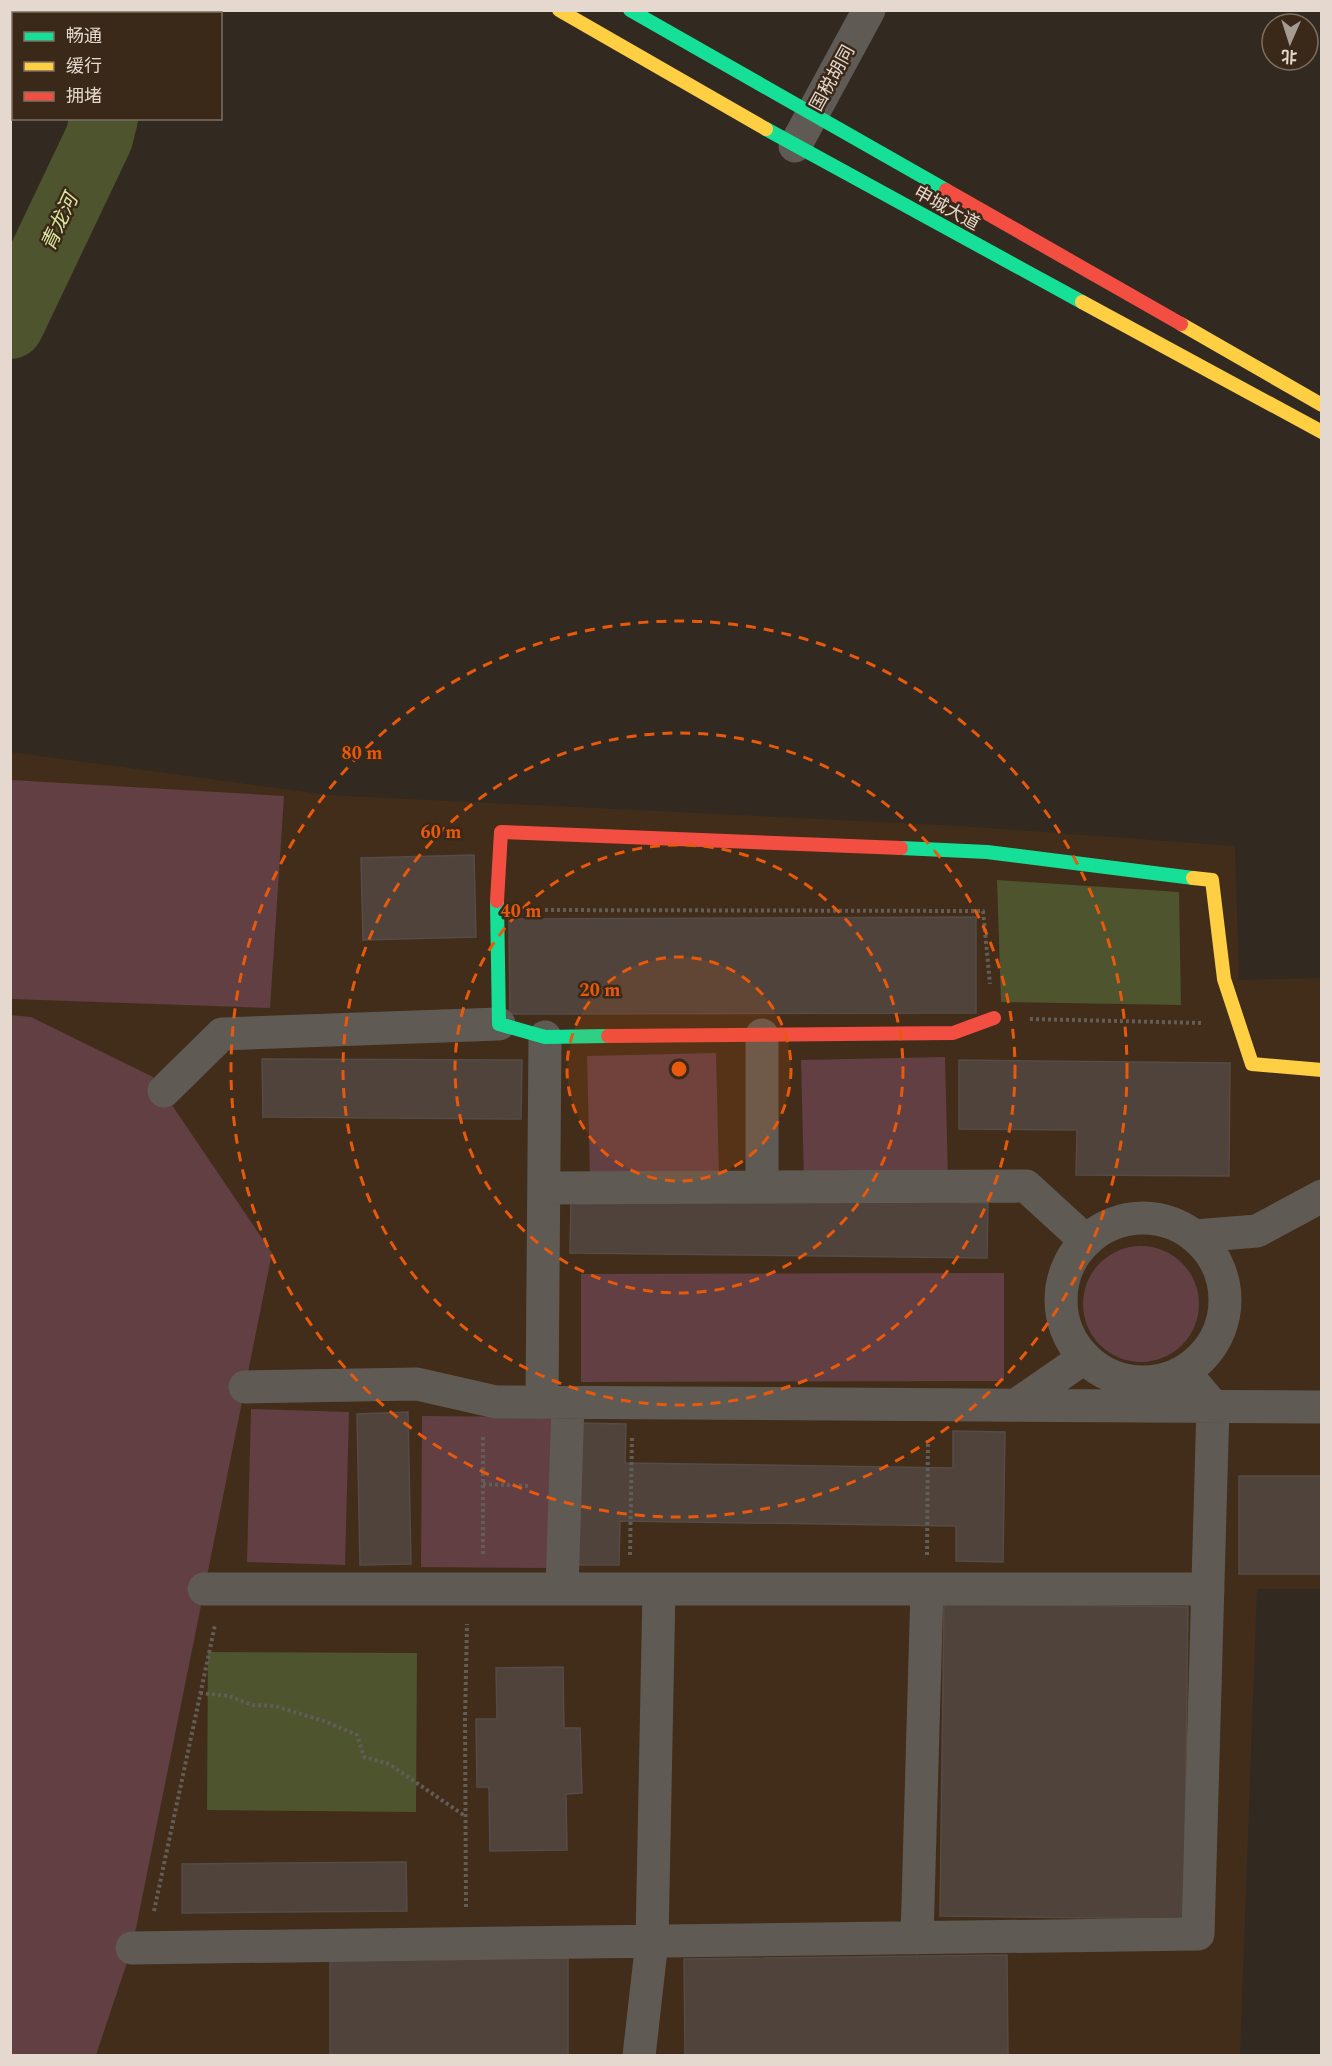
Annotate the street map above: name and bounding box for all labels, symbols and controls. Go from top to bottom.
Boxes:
legend [12,12,222,120]
north arrow [1260,12,1320,72]
text: 畅通 [66,23,102,50]
street label: 国税胡同 [803,40,862,116]
text: 北 [1281,44,1298,68]
text: 缓行 [66,53,102,80]
text: 拥堵 [66,83,102,110]
street label: 申城大道 [909,179,985,238]
water label: 青龙河 [34,185,88,256]
text: 80 m [342,740,382,767]
text: 60 m [421,819,461,846]
text: 40 m [501,898,541,925]
text: 20 m [580,977,620,1004]
centre of rings [669,1059,689,1079]

